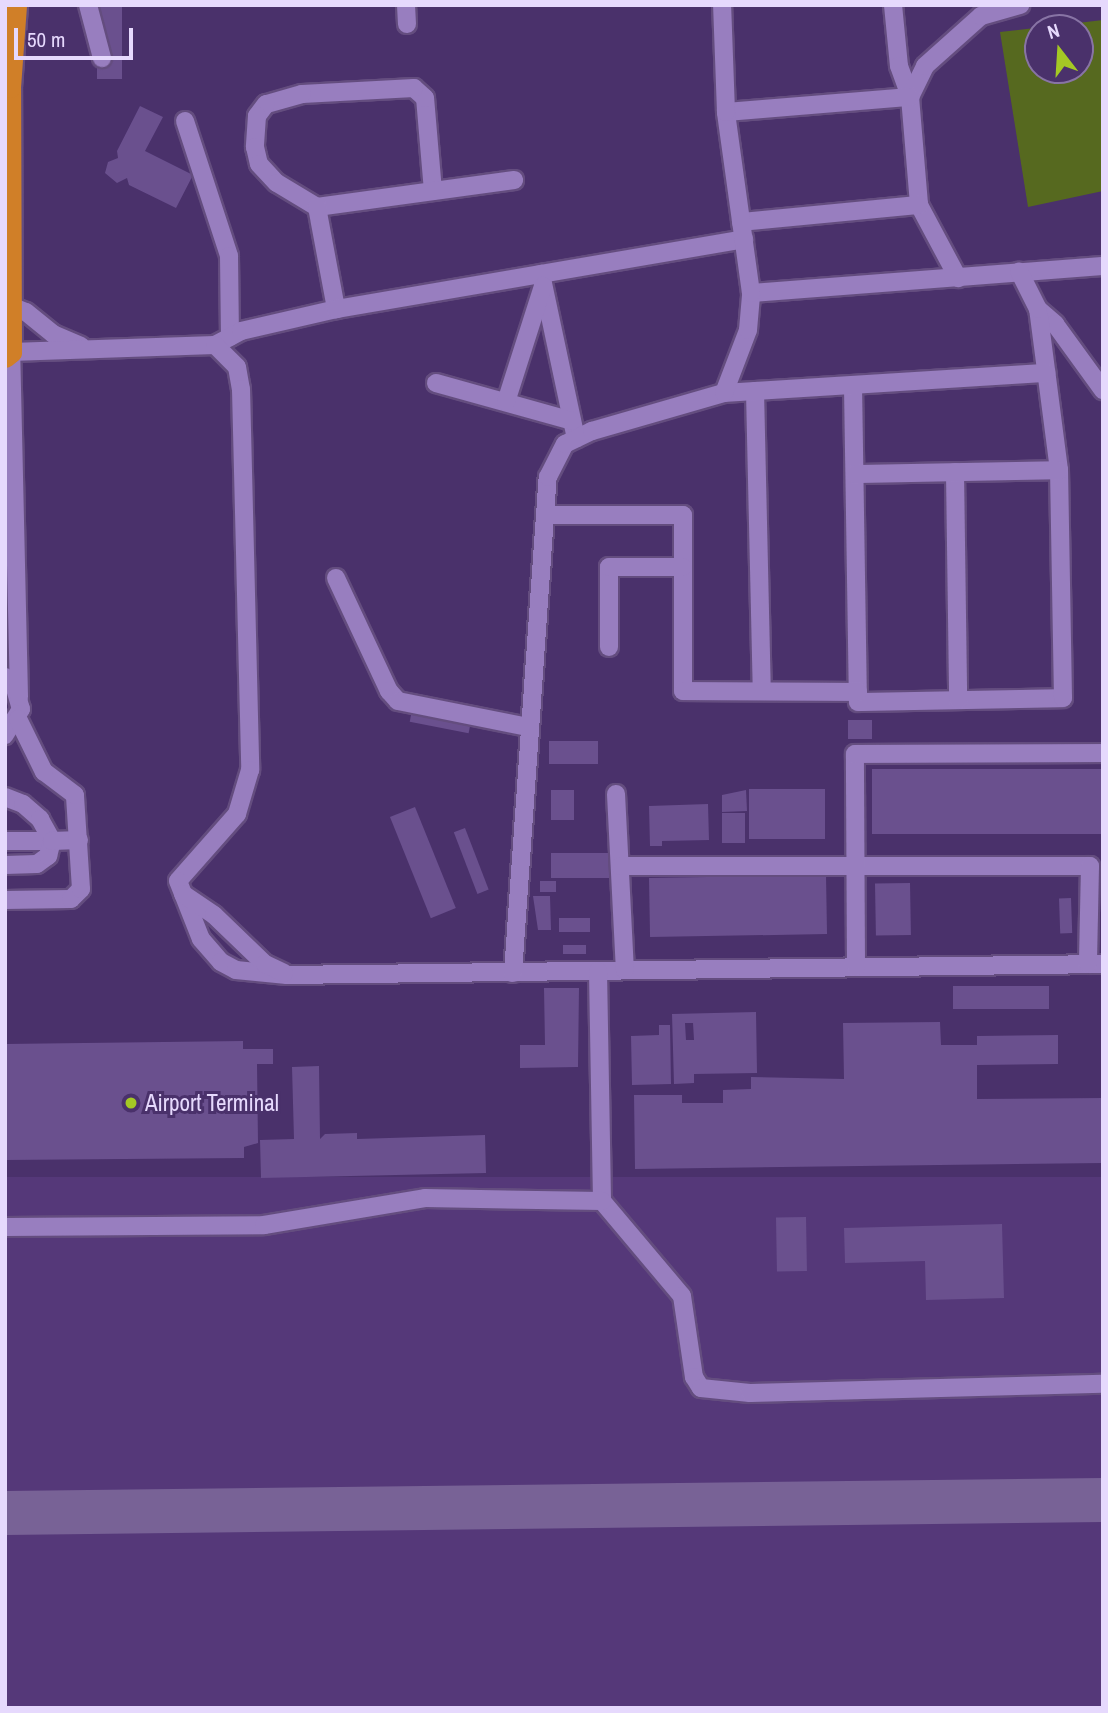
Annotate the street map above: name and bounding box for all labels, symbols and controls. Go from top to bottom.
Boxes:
scale bar [18,14,136,58]
north arrow [1024,14,1094,84]
text: N [1044,17,1063,45]
text: 50 m [27,25,65,54]
place label: Airport Terminal [145,1089,279,1117]
marker: Airport Terminal [123,1095,139,1111]

